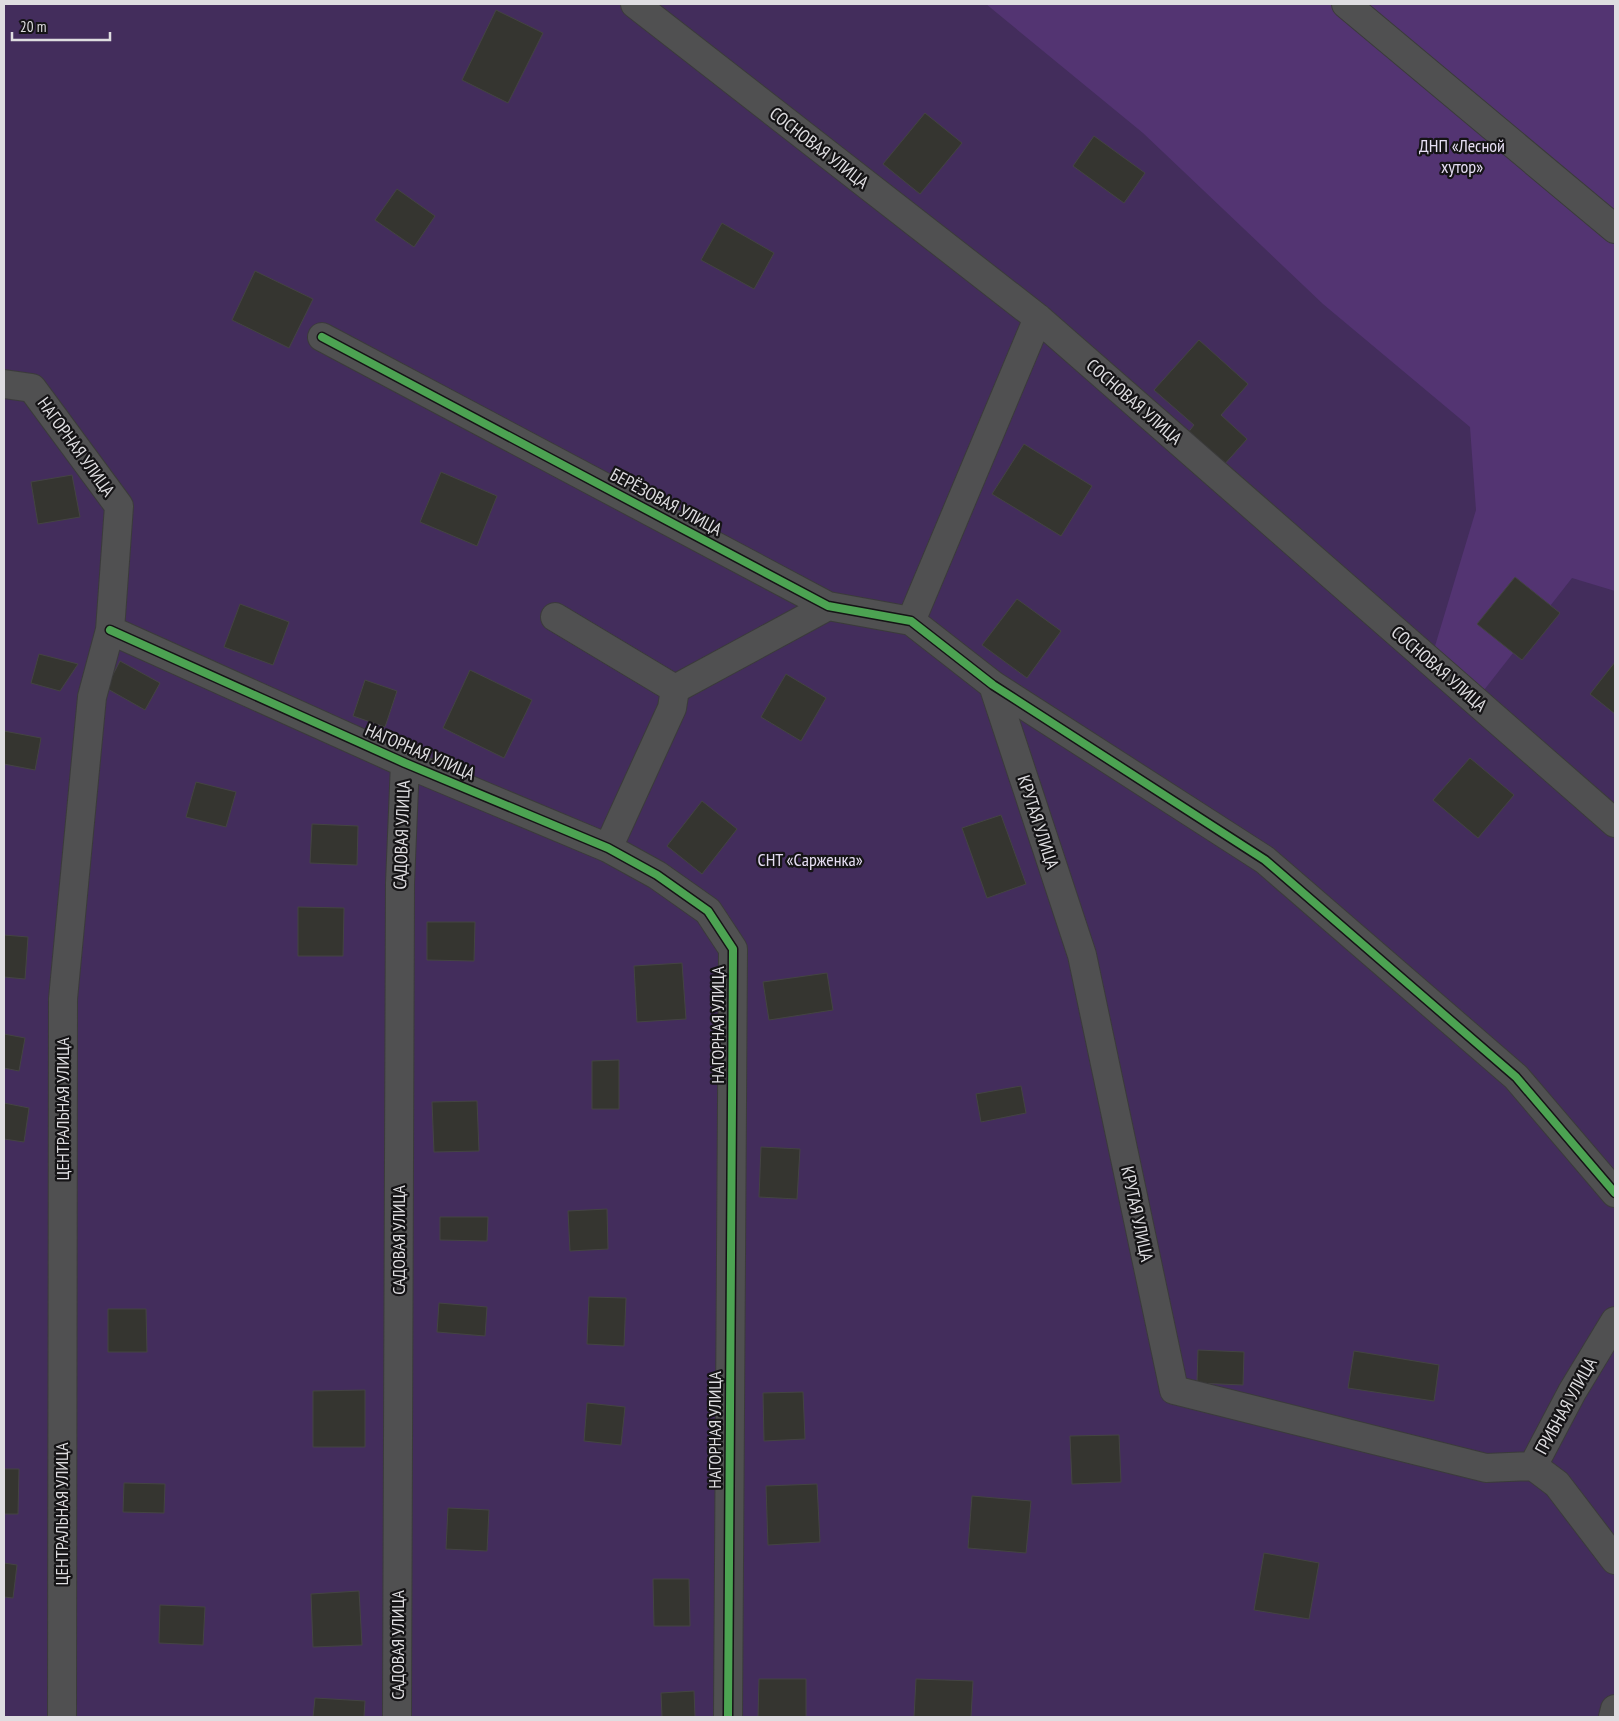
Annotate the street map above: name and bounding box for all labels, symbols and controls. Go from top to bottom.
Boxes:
scale bar [12,10,110,42]
text: 20 m [20,17,46,36]
street label: СОСНОВАЯ УЛИЦА [765,102,874,194]
park label: ДНП «Лесной хутор» [1419,134,1505,178]
street label: СОСНОВАЯ УЛИЦА [1082,354,1187,450]
street label: НАГОРНАЯ УЛИЦА [33,392,120,501]
street label: БЕРЁЗОВАЯ УЛИЦА [606,462,726,541]
street label: СОСНОВАЯ УЛИЦА [1387,621,1492,717]
street label: НАГОРНАЯ УЛИЦА [362,718,479,785]
street label: КРУТАЯ УЛИЦА [1013,772,1065,872]
street label: САДОВАЯ УЛИЦА [388,779,415,890]
park label: СНТ «Сарженка» [757,848,863,871]
street label: НАГОРНАЯ УЛИЦА [706,966,729,1084]
street label: ЦЕНТРАЛЬНАЯ УЛИЦА [51,1037,74,1181]
street label: КРУТАЯ УЛИЦА [1116,1164,1159,1264]
street label: САДОВАЯ УЛИЦА [387,1185,410,1295]
street label: ГРИБНАЯ УЛИЦА [1529,1353,1602,1458]
street label: НАГОРНАЯ УЛИЦА [703,1371,726,1489]
street label: ЦЕНТРАЛЬНАЯ УЛИЦА [50,1442,73,1586]
street label: САДОВАЯ УЛИЦА [386,1590,409,1700]

